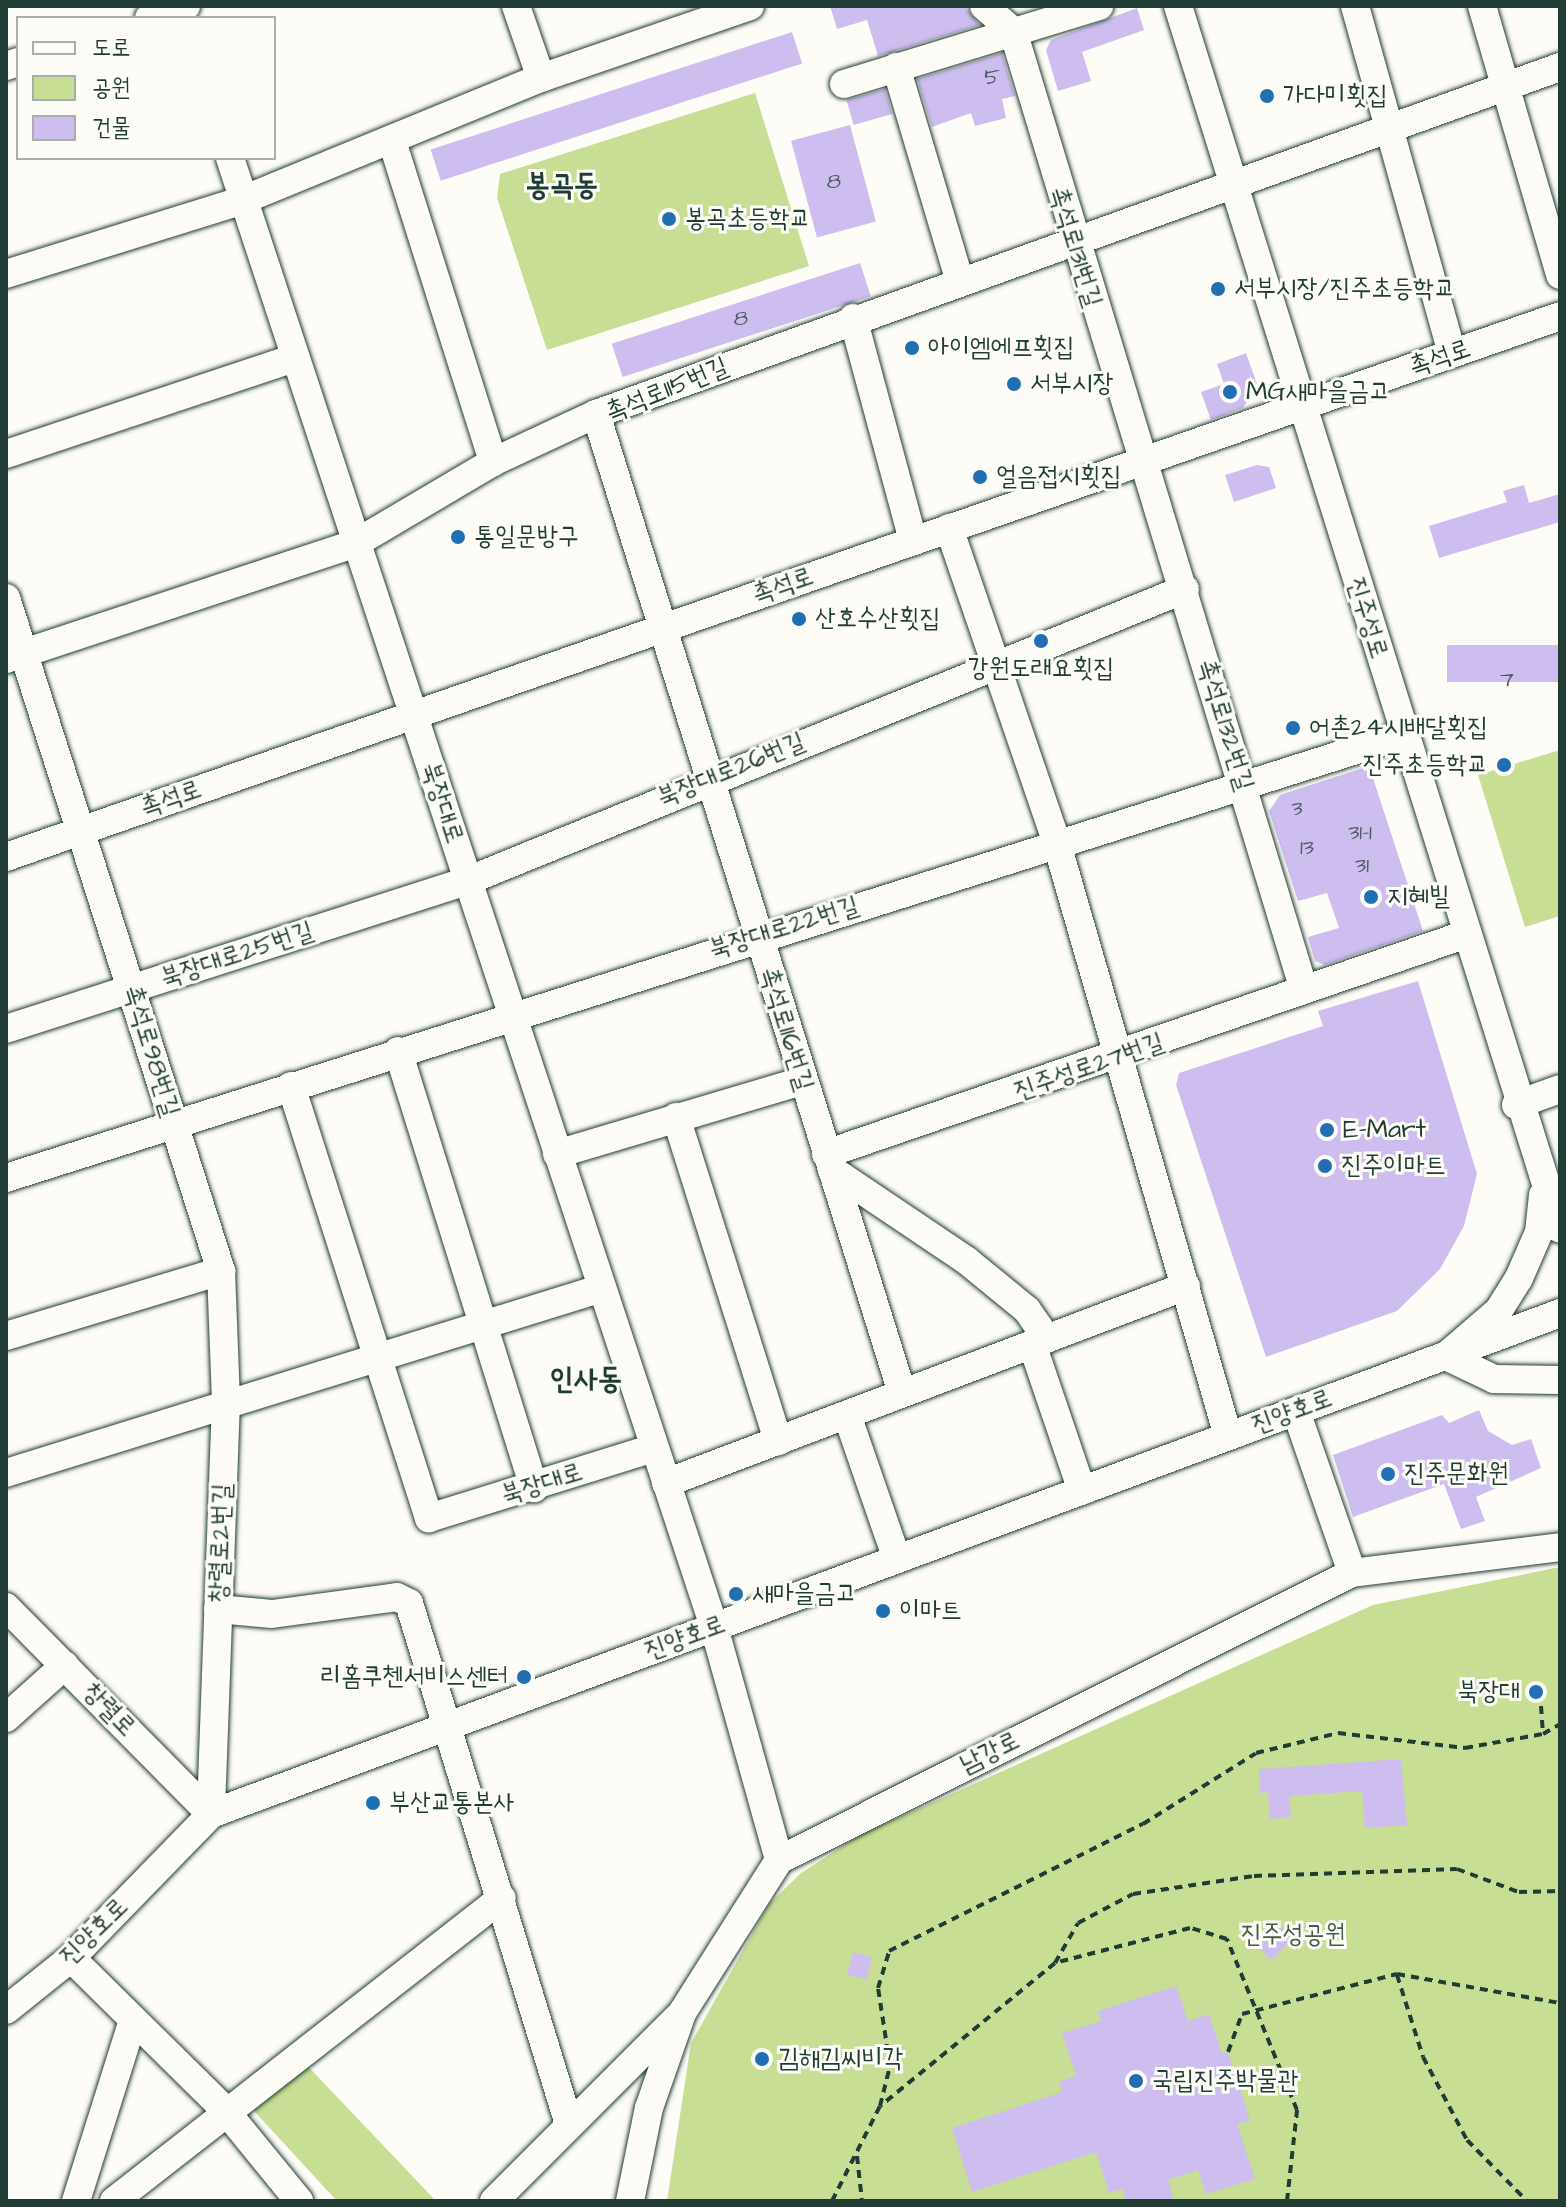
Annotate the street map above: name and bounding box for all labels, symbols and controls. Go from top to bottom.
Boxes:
legend [16,16,276,160]
text: 도로 [92,31,131,65]
house number: 5 [984,65,1000,91]
text: 공원 [92,71,131,105]
place label: 가다미횟집 [1283,80,1388,112]
marker: 가다미횟집 [1258,87,1276,105]
text: 건물 [92,111,131,145]
district label: 봉곡동 [526,167,598,203]
house number: 8 [827,169,841,195]
street label: 촉석로131번길 [1042,183,1108,311]
place label: 봉곡초등학교 [685,203,811,235]
marker: 봉곡초등학교 [660,210,678,228]
place label: 서부시장/진주초등학교 [1234,273,1455,305]
marker: 서부시장/진주초등학교 [1209,280,1227,298]
house number: 8 [734,306,748,332]
place label: 아이엠에프횟집 [928,332,1074,364]
street label: 촉석로 [1405,333,1475,383]
marker: 아이엠에프횟집 [903,339,921,357]
street label: 촉석로115번길 [601,351,733,429]
place label: 서부시장 [1030,368,1114,400]
marker: 서부시장 [1005,375,1023,393]
place label: MG새마을금고 [1246,376,1390,408]
marker: MG새마을금고 [1221,383,1239,401]
place label: 얼음접시횟집 [996,461,1122,493]
marker: 얼음접시횟집 [971,468,989,486]
place label: 통일문방구 [474,521,579,553]
marker: 통일문방구 [449,528,467,546]
street label: 촉석로 [748,561,818,611]
street label: 진주성로 [1340,573,1394,663]
place label: 산호수산횟집 [815,603,941,635]
marker: 산호수산횟집 [790,610,808,628]
marker: 강원도래요횟집 [1032,632,1050,650]
place label: 강원도래요횟집 [968,653,1114,685]
street label: 촉석로132번길 [1190,655,1260,795]
house number: 7 [1500,667,1514,693]
place label: 어촌24시배달횟집 [1309,712,1488,744]
marker: 어촌24시배달횟집 [1284,719,1302,737]
street label: 북장대로26번길 [653,726,809,814]
place label: 진주초등학교 [1362,749,1488,781]
marker: 진주초등학교 [1495,756,1513,774]
street label: 북장대로 [414,758,470,848]
street label: 촉석로 [136,774,206,824]
house number: 3 [1291,796,1303,822]
house number: 31-1 [1348,820,1372,846]
house number: 13 [1300,835,1314,861]
house number: 31 [1355,853,1369,879]
place label: 지혜빌 [1387,881,1450,913]
marker: 지혜빌 [1362,888,1380,906]
street label: 북장대로22번길 [705,890,863,966]
street label: 북장대로25번길 [157,916,317,994]
street label: 촉석로116번길 [752,963,820,1095]
street label: 촉석로98번길 [116,981,186,1121]
street label: 진주성로27번길 [1010,1027,1168,1107]
place label: E-Mart [1343,1114,1426,1146]
marker: E-Mart [1318,1121,1336,1139]
place label: 진주이마트 [1341,1150,1446,1182]
marker: 진주이마트 [1316,1157,1334,1175]
district label: 인사동 [550,1361,622,1397]
street label: 진양호로 [1247,1383,1337,1441]
street label: 북장대로 [497,1457,587,1511]
place label: 진주문화원 [1404,1458,1509,1490]
marker: 진주문화원 [1379,1465,1397,1483]
street label: 창렬로2번길 [203,1483,239,1603]
place label: 새마을금고 [752,1578,857,1610]
marker: 새마을금고 [727,1585,745,1603]
place label: 이마트 [899,1595,962,1627]
marker: 이마트 [874,1602,892,1620]
street label: 진양호로 [640,1609,730,1667]
place label: 리홈쿠첸서비스센터 [320,1661,508,1693]
marker: 리홈쿠첸서비스센터 [515,1668,533,1686]
place label: 북장대 [1457,1676,1520,1708]
street label: 창렬로 [76,1677,142,1743]
marker: 북장대 [1527,1683,1545,1701]
street label: 남강로 [955,1725,1025,1781]
place label: 부산교통본사 [389,1787,515,1819]
marker: 부산교통본사 [364,1794,382,1812]
street label: 진양호로 [53,1892,135,1972]
park label: 진주성공원 [1241,1919,1345,1951]
place label: 김해김씨비각 [778,2043,904,2075]
marker: 김해김씨비각 [753,2050,771,2068]
place label: 국립진주박물관 [1152,2065,1298,2097]
marker: 국립진주박물관 [1127,2072,1145,2090]

